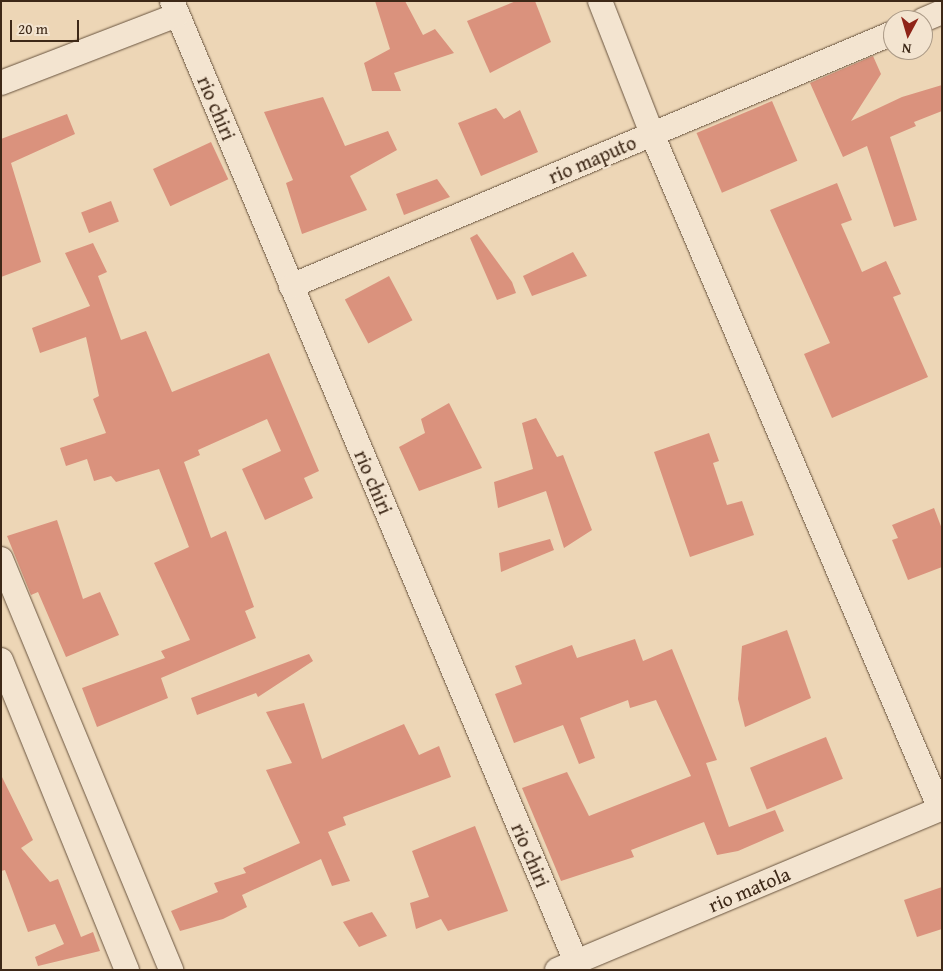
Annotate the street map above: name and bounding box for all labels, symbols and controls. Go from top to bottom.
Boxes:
scale bar [12,10,81,42]
north arrow [883,10,933,60]
text: 20 m [18,18,48,39]
text: N [901,38,912,59]
street label: rio chiri [193,72,241,144]
street label: rio maputo [544,130,640,188]
street label: rio chiri [350,446,398,518]
street label: rio chiri [507,819,555,891]
street label: rio matola [704,861,794,917]

